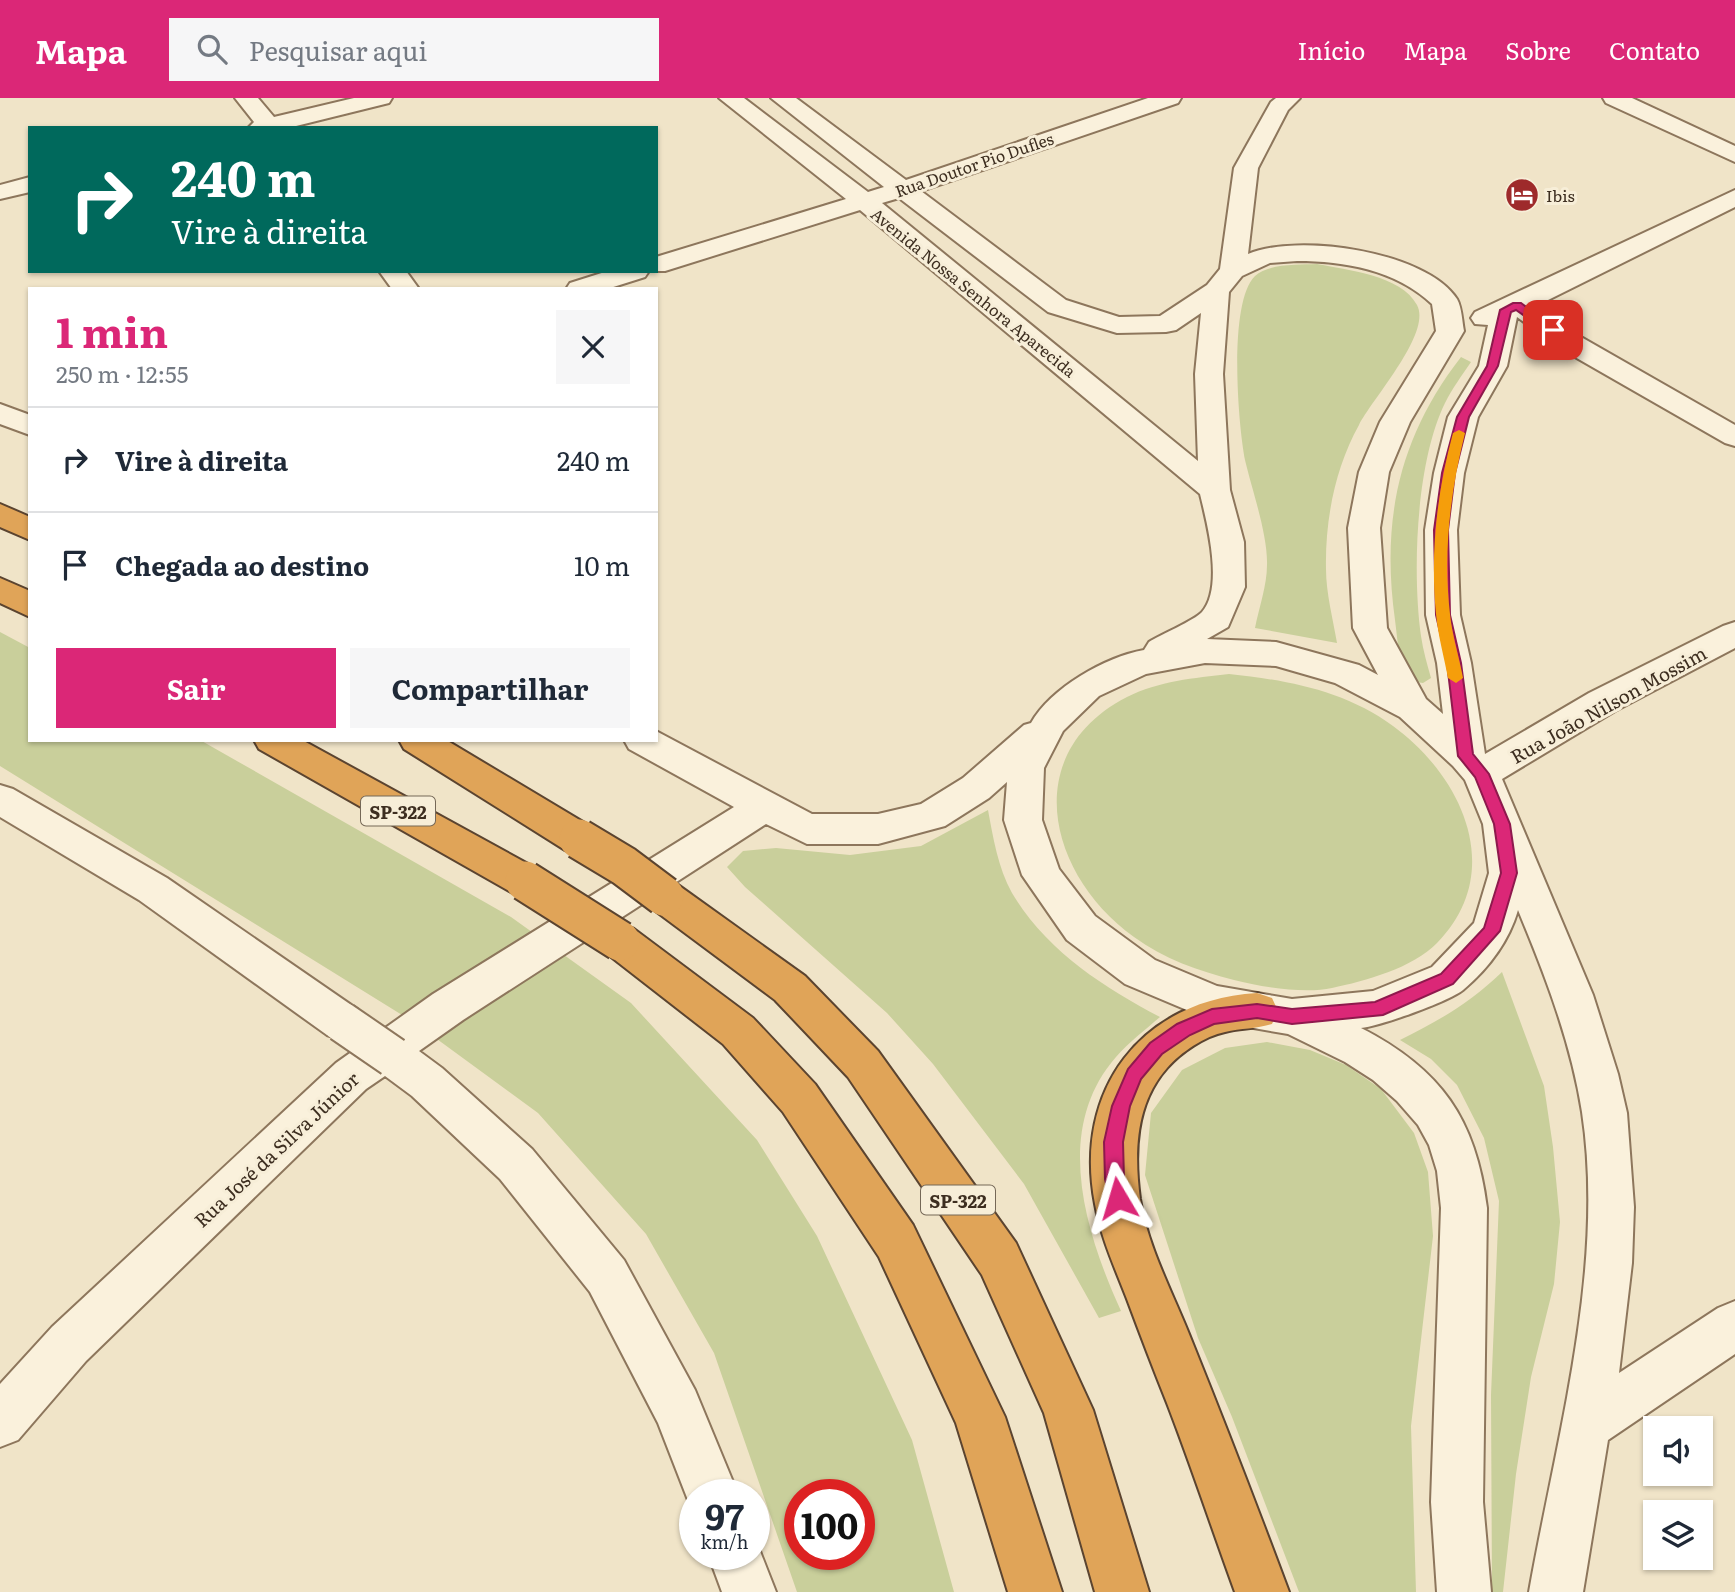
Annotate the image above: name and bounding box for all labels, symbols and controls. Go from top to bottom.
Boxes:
search box [169,18,659,81]
text: Mapa [35,25,127,74]
icon: search [193,30,231,68]
text: Pesquisar aqui [249,30,427,69]
text: Início [1298,32,1365,67]
text: Mapa [1403,32,1467,67]
text: Sobre [1505,32,1571,67]
text: Contato [1609,32,1700,67]
street label: Rua Doutor Pio Dufles [892,126,1056,202]
text: 240 m [171,139,316,212]
icon: right [56,154,147,245]
hotel icon: Ibis [1503,176,1541,214]
place label: Ibis [1546,183,1575,207]
street label: Avenida Nossa Senhora Aparecida [866,202,1082,383]
text: Vire à direita [171,206,368,254]
text: 1 min [56,299,168,361]
pin [1523,300,1583,360]
button: close [556,310,630,384]
icon: arrive [1534,311,1572,349]
text: 250 m · 12:55 [56,356,188,390]
text: Vire à direita [115,440,288,479]
text: 240 m [557,440,630,479]
icon: right [56,441,94,479]
text: Chegada ao destino [115,545,369,584]
text: 10 m [574,545,630,584]
icon: arrive [56,546,94,584]
street label: Rua João Nilson Mossim [1505,638,1711,770]
button: Sair [56,648,336,728]
button: Compartilhar [350,648,630,728]
road number: SP-322 [361,796,435,826]
street label: Rua José da Silva Júnior [187,1065,365,1233]
position arrow [1081,1161,1155,1235]
road number: SP-322 [921,1185,995,1214]
map controls [1643,1416,1713,1570]
button: sound [1643,1416,1713,1486]
speed limit sign: 100 [784,1479,875,1570]
text: 97 [705,1489,744,1541]
button: layers [1643,1500,1713,1570]
text: km/h [701,1528,748,1555]

